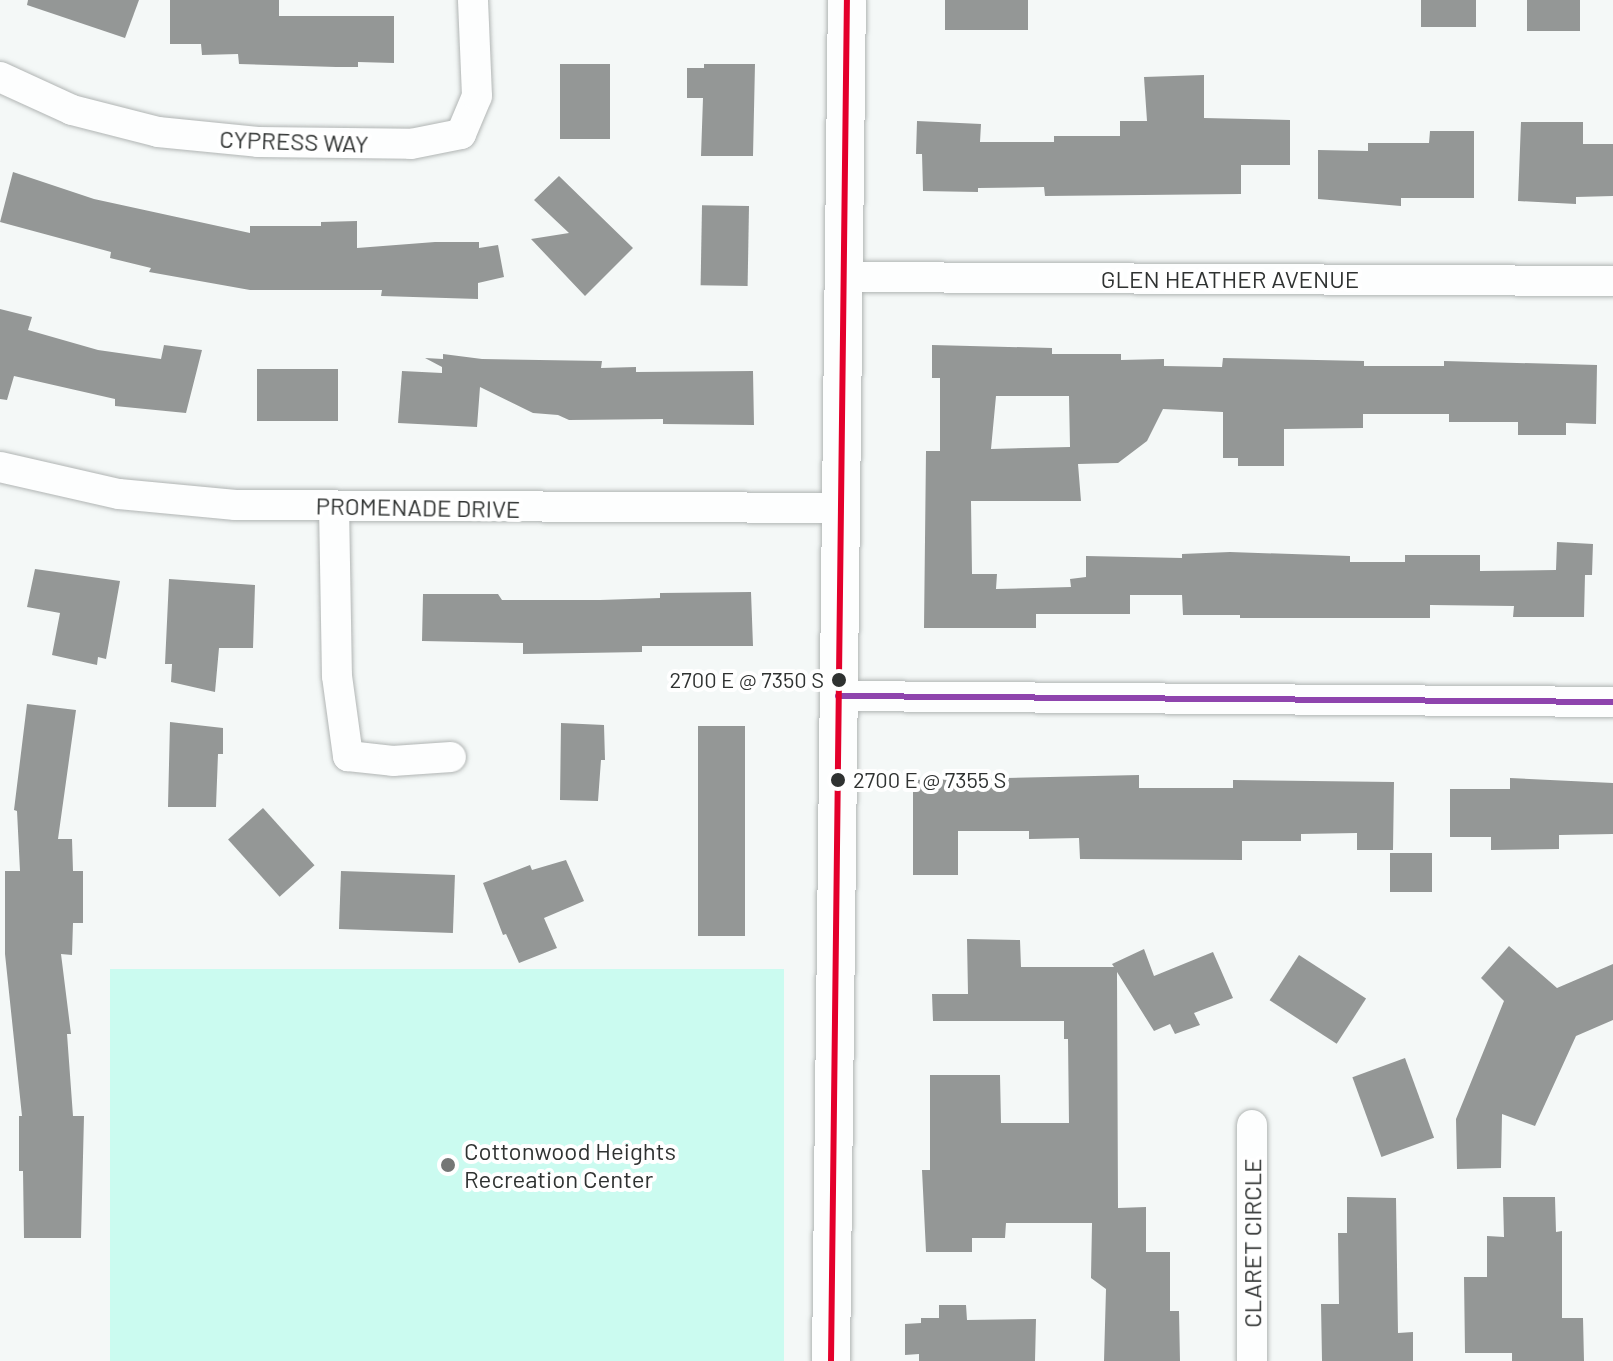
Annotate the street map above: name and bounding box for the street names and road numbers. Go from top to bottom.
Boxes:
street label: CYPRESS WAY [219,124,369,158]
street label: GLEN HEATHER AVENUE [1101,265,1359,293]
street label: PROMENADE DRIVE [316,491,520,523]
street label: CLARET CIRCLE [1238,1158,1266,1328]

